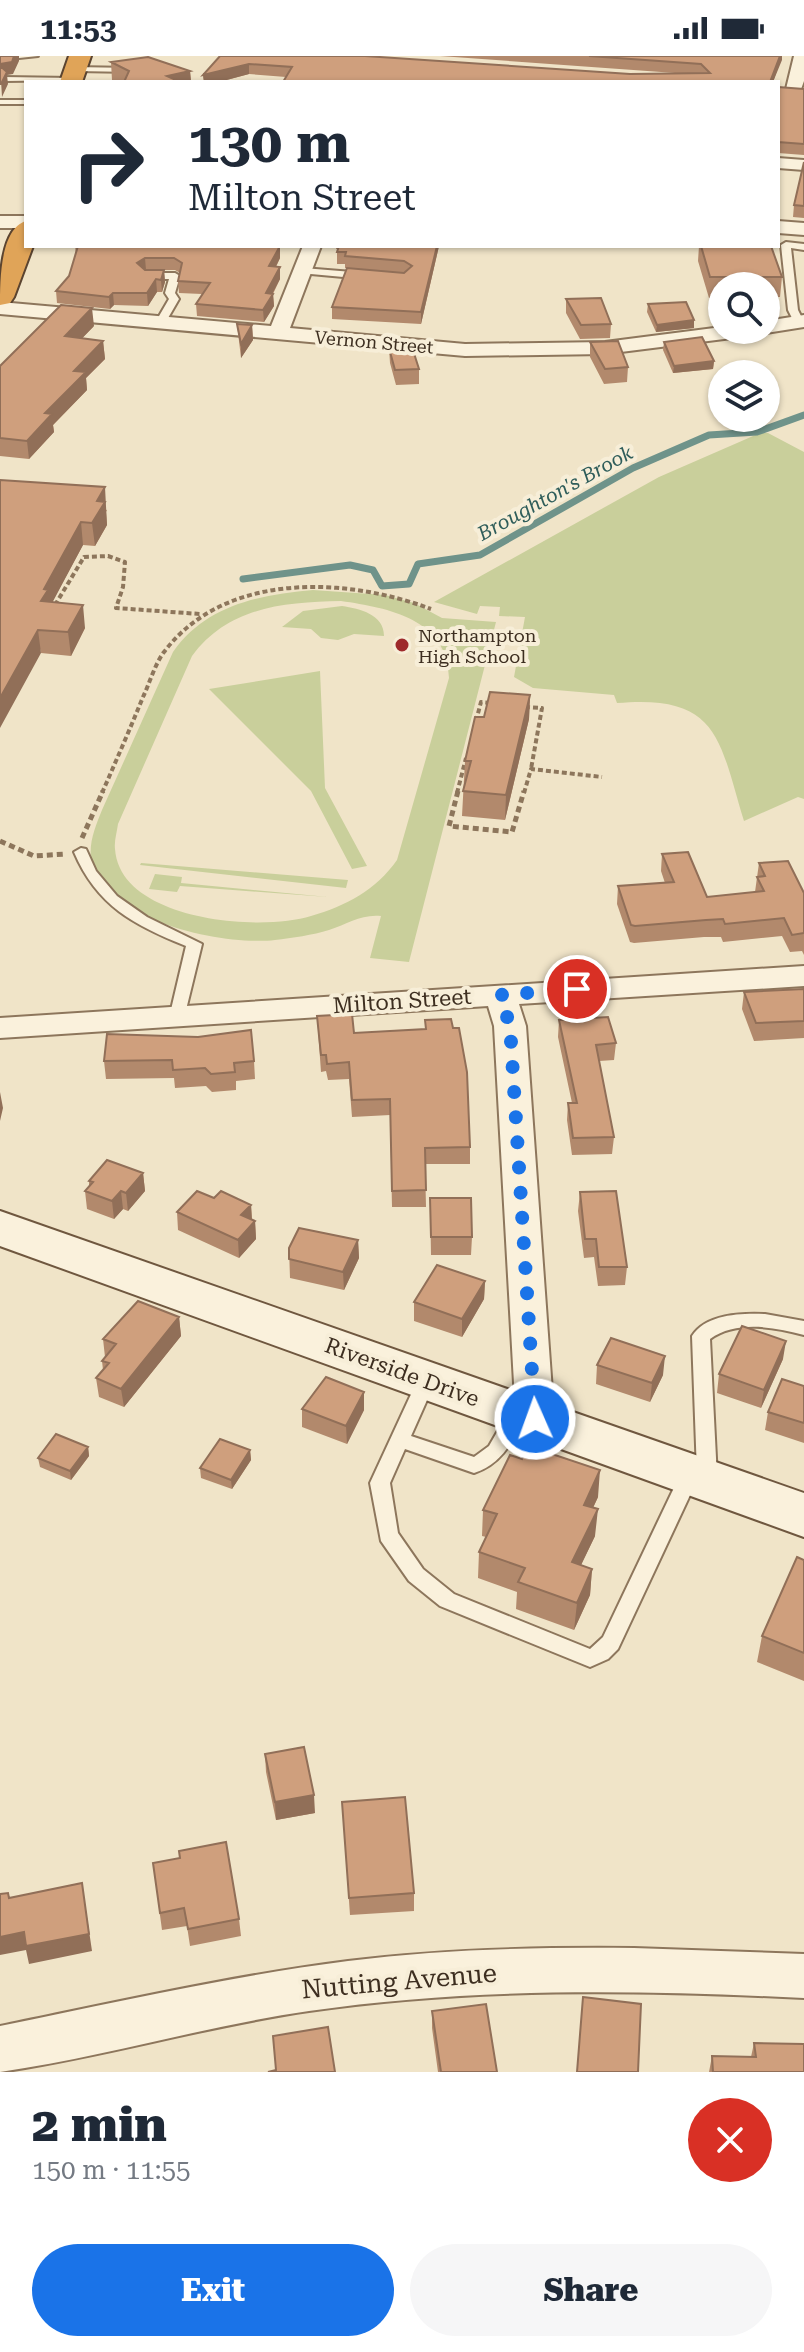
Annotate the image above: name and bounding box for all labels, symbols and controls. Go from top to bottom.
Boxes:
text: 11:53 [40,11,117,46]
text: 130 m [188,110,350,176]
icon: right [56,112,160,216]
text: Milton Street [188,177,416,219]
map controls [708,272,780,432]
button: search [708,272,780,344]
street label: Vernon Street [314,326,435,358]
button: layers [708,360,780,432]
water label: Broughton's Brook [472,440,637,546]
place label: Northampton High School [418,625,537,667]
marker: Northampton High School [393,636,411,654]
pin [543,955,611,1023]
icon: arrive [555,967,599,1011]
street label: Milton Street [332,984,472,1018]
street label: Riverside Drive [321,1332,483,1412]
position arrow [493,1377,577,1461]
street label: Nutting Avenue [300,1958,498,2004]
text: 2 min [32,2097,167,2153]
button: close [688,2098,772,2182]
text: 150 m · 11:55 [32,2155,191,2185]
button: Exit [32,2244,394,2336]
button: Share [410,2244,772,2336]

